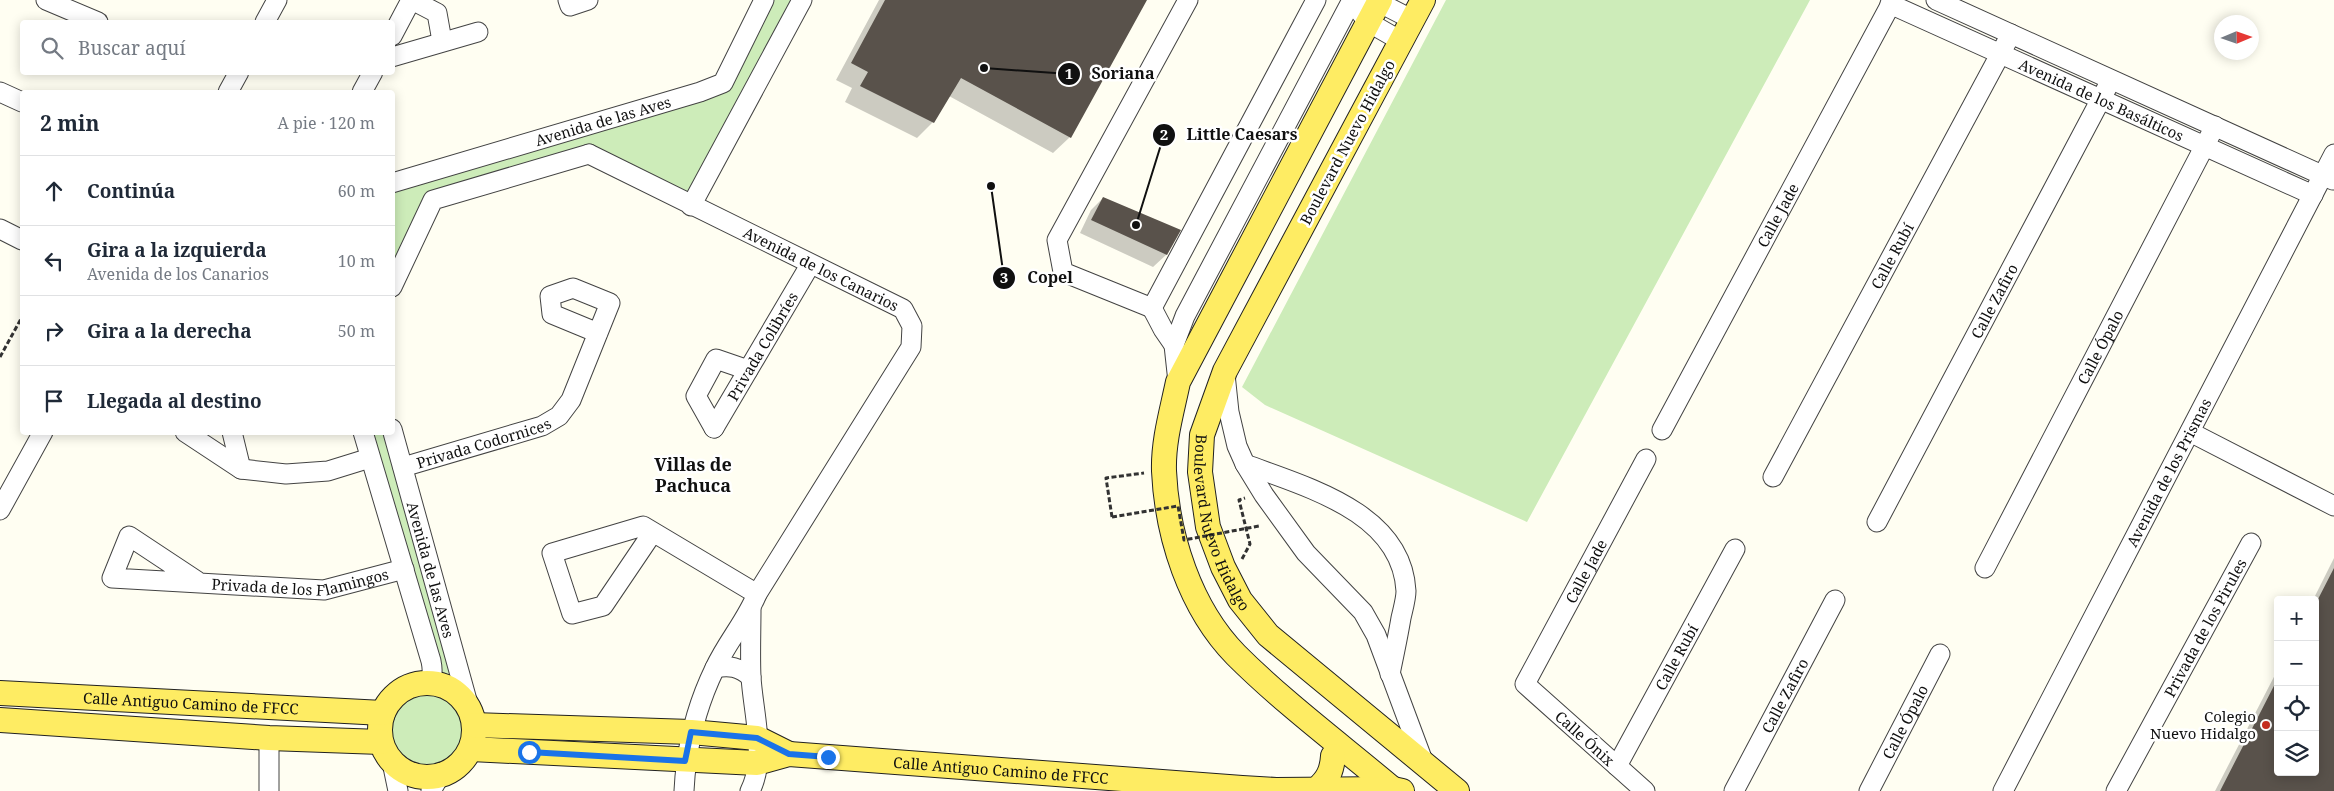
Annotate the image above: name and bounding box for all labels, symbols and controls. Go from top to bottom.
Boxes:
north arrow [2214,15,2259,60]
search box [20,20,395,75]
icon: search [38,34,66,62]
text: Buscar aquí [78,35,186,61]
street label: Avenida de los Basálticos [2016,54,2187,145]
street label: Boulevard Nuevo Hidalgo [1295,56,1399,228]
callout: Soriana [1057,58,1165,89]
text: Soriana [1092,62,1155,84]
text: 1 [1065,63,1073,83]
street label: Avenida de las Aves [533,91,673,150]
text: 2 min [40,109,99,137]
text: A pie · 120 m [278,112,375,134]
callout: Little Caesars [1151,119,1307,150]
text: Little Caesars [1187,123,1298,145]
text: 2 [1160,124,1168,144]
icon: ahead [40,177,68,205]
text: Continúa [87,178,175,204]
street label: Calle Jade [1752,179,1803,251]
text: 60 m [338,180,375,202]
street label: Calle Rubí [1866,219,1918,292]
street label: Avenida de los Canarios [740,222,902,316]
text: Gira a la izquierda [87,237,267,263]
icon: left [40,247,68,275]
text: 10 m [338,250,375,272]
street label: Calle Zafiro [1966,260,2022,342]
callout: Copel [992,262,1082,293]
text: Avenida de los Canarios [87,263,269,285]
text: Copel [1027,266,1073,288]
text: 3 [1000,267,1008,287]
street label: Privada Colibríes [722,288,802,404]
street label: Calle Ópalo [2072,307,2128,388]
icon: right [40,317,68,345]
text: Gira a la derecha [87,318,252,344]
text: 50 m [338,320,375,342]
icon: arrive [40,387,68,415]
text: Llegada al destino [87,388,262,414]
street label: Avenida de los Prismas [2122,395,2215,550]
street label: Privada Codornices [414,413,555,473]
street label: Boulevard Nuevo Hidalgo [1190,434,1255,615]
district label: Villas de Pachuca [654,452,732,497]
street label: Avenida de las Aves [403,499,459,640]
street label: Calle Jade [1560,536,1611,607]
street label: Privada de los Pirules [2159,555,2251,700]
street label: Privada de los Flamingos [211,563,391,600]
map controls [2274,596,2319,776]
button: + [2274,596,2319,641]
street label: Calle Rubí [1650,620,1702,694]
button: − [2274,641,2319,686]
street label: Calle Zafiro [1756,655,1812,736]
street label: Calle Ópalo [1877,681,1932,762]
button: locate [2274,686,2319,731]
street label: Calle Antiguo Camino de FFCC [83,687,299,719]
street label: Calle Ónix [1551,706,1619,770]
place label: Colegio Nuevo Hidalgo [2150,706,2256,743]
marker: Colegio Nuevo Hidalgo [2260,719,2272,731]
button: layers [2274,731,2319,776]
route start [518,741,541,764]
route end [817,746,840,769]
street label: Calle Antiguo Camino de FFCC [893,752,1109,788]

